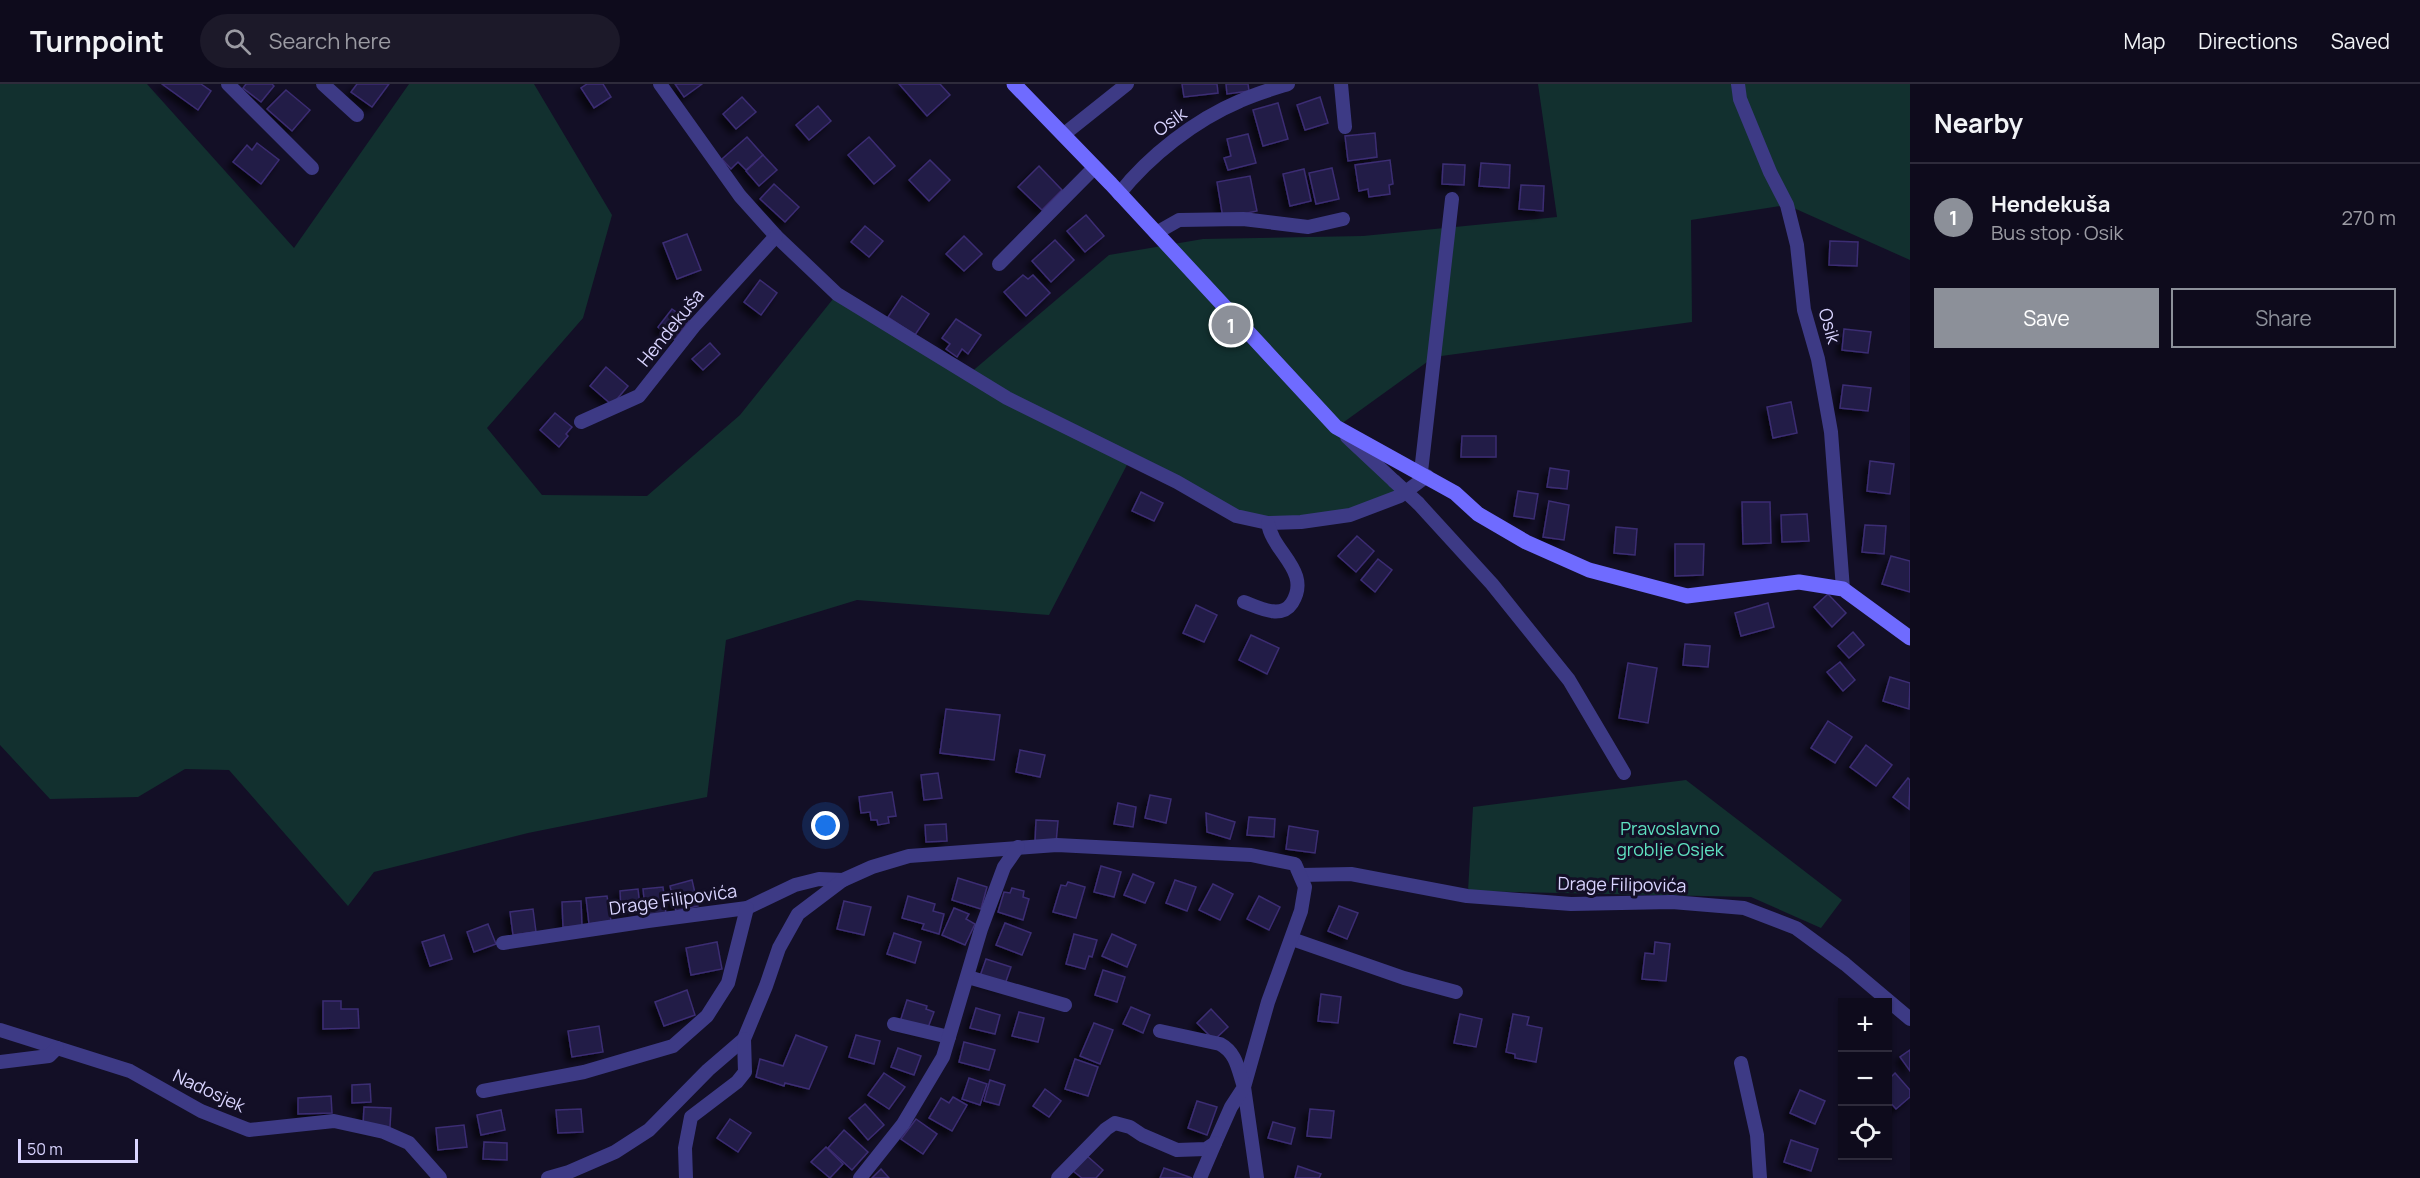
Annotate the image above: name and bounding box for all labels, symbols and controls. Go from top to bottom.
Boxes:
search box [200,14,620,68]
text: Turnpoint [30,22,164,60]
icon: search [221,25,254,58]
text: Search here [269,26,391,56]
text: Map [2124,27,2165,55]
text: Directions [2198,27,2298,55]
text: Saved [2331,27,2390,55]
street label: Osik [1148,100,1192,141]
text: Nearby [1934,105,2023,141]
text: Hendekuša [1991,189,2110,219]
text: 1 [1949,204,1958,231]
text: 270 m [2341,204,2396,231]
text: Bus stop · Osik [1991,219,2124,246]
street label: Hendekuša [631,283,709,371]
button: Save [1934,288,2159,348]
button: Share [2171,288,2396,348]
pin: 1 [1212,302,1250,348]
street label: Osik [1814,305,1847,347]
your location [811,811,840,840]
park label: Pravoslavno groblje Osjek [1616,816,1725,861]
street label: Drage Filipovića [1557,871,1687,897]
street label: Drage Filipovića [607,878,738,920]
map controls [1838,998,1892,1160]
button: + [1838,998,1892,1052]
button: − [1838,1052,1892,1106]
street label: Nadosjek [169,1063,250,1118]
button: locate [1838,1106,1892,1160]
scale bar [18,1136,138,1164]
text: 50 m [27,1138,63,1160]

